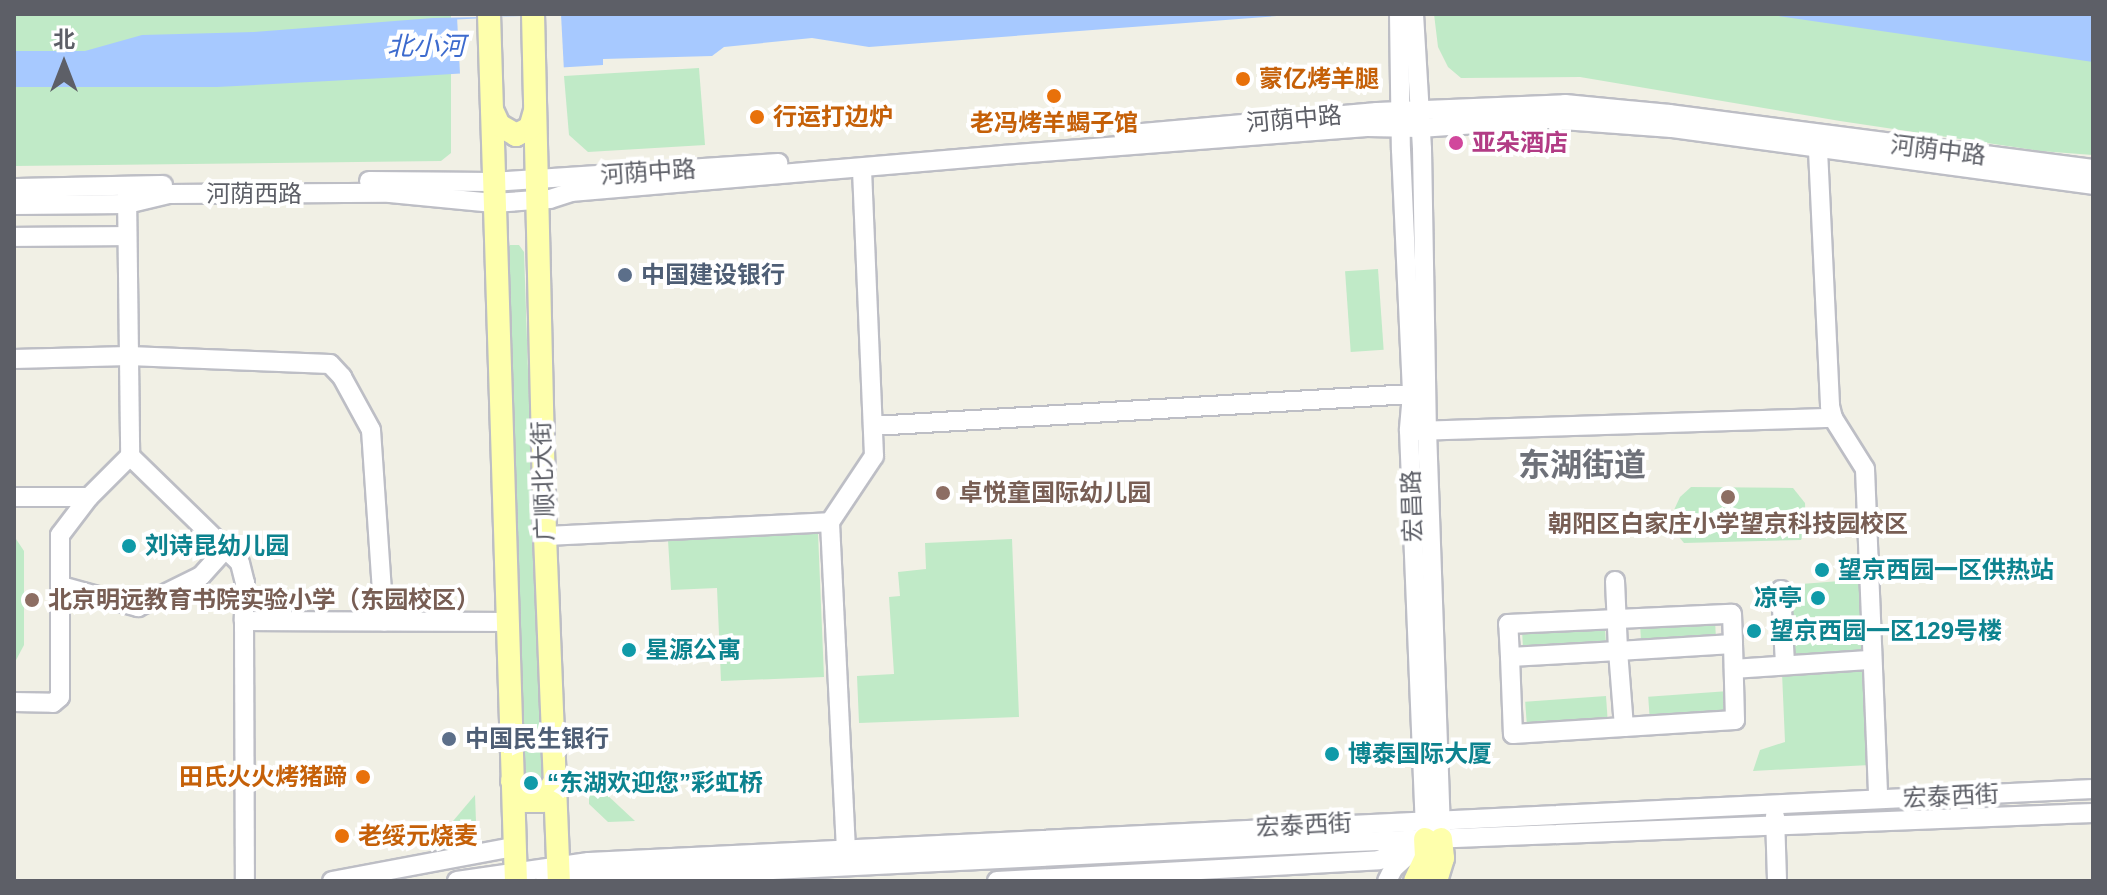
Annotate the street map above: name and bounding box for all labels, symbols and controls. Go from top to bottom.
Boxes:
north arrow [24,24,104,104]
text: 北 [53,27,75,52]
water label: 北小河 [387,31,465,63]
place label: 蒙亿烤羊腿 [1259,65,1379,93]
marker: 蒙亿烤羊腿 [1234,70,1252,88]
marker: 老冯烤羊蝎子馆 [1045,87,1063,105]
street label: 河荫中路 [1245,100,1343,138]
place label: 行运打边炉 [773,103,893,131]
marker: 行运打边炉 [748,108,766,126]
place label: 老冯烤羊蝎子馆 [970,109,1138,137]
place label: 亚朵酒店 [1472,129,1568,157]
street label: 河荫中路 [1889,130,1987,170]
marker: 亚朵酒店 [1447,134,1465,152]
street label: 河荫中路 [599,154,697,190]
street label: 河荫西路 [206,180,302,208]
place label: 中国建设银行 [641,261,785,289]
marker: 中国建设银行 [616,266,634,284]
street label: 广顺北大街 [527,421,559,541]
district label: 东湖街道 [1518,446,1646,484]
street label: 宏昌路 [1396,470,1428,542]
place label: 卓悦童国际幼儿园 [959,479,1151,507]
marker: 卓悦童国际幼儿园 [934,484,952,502]
marker: 朝阳区白家庄小学望京科技园校区 [1719,488,1737,506]
place label: 朝阳区白家庄小学望京科技园校区 [1548,510,1908,538]
place label: 刘诗昆幼儿园 [145,532,289,560]
marker: 刘诗昆幼儿园 [120,537,138,555]
place label: 望京西园一区供热站 [1838,556,2054,584]
marker: 望京西园一区供热站 [1813,561,1831,579]
place label: 凉亭 [1754,584,1802,612]
place label: 北京明远教育书院实验小学（东园校区） [48,586,480,614]
marker: 凉亭 [1809,589,1827,607]
marker: 北京明远教育书院实验小学（东园校区） [23,591,41,609]
place label: 望京西园一区129号楼 [1770,617,2002,645]
marker: 望京西园一区129号楼 [1745,622,1763,640]
place label: 星源公寓 [645,636,741,664]
marker: 星源公寓 [620,641,638,659]
place label: 中国民生银行 [465,725,609,753]
marker: 中国民生银行 [440,730,458,748]
place label: 博泰国际大厦 [1348,740,1492,768]
marker: 博泰国际大厦 [1323,745,1341,763]
place label: 田氏火火烤猪蹄 [179,763,347,791]
marker: 田氏火火烤猪蹄 [354,768,372,786]
place label: “东湖欢迎您”彩虹桥 [547,769,763,797]
marker: “东湖欢迎您”彩虹桥 [522,774,540,792]
street label: 宏泰西街 [1902,779,2000,813]
street label: 宏泰西街 [1255,808,1353,842]
place label: 老绥元烧麦 [358,822,478,850]
marker: 老绥元烧麦 [333,827,351,845]

